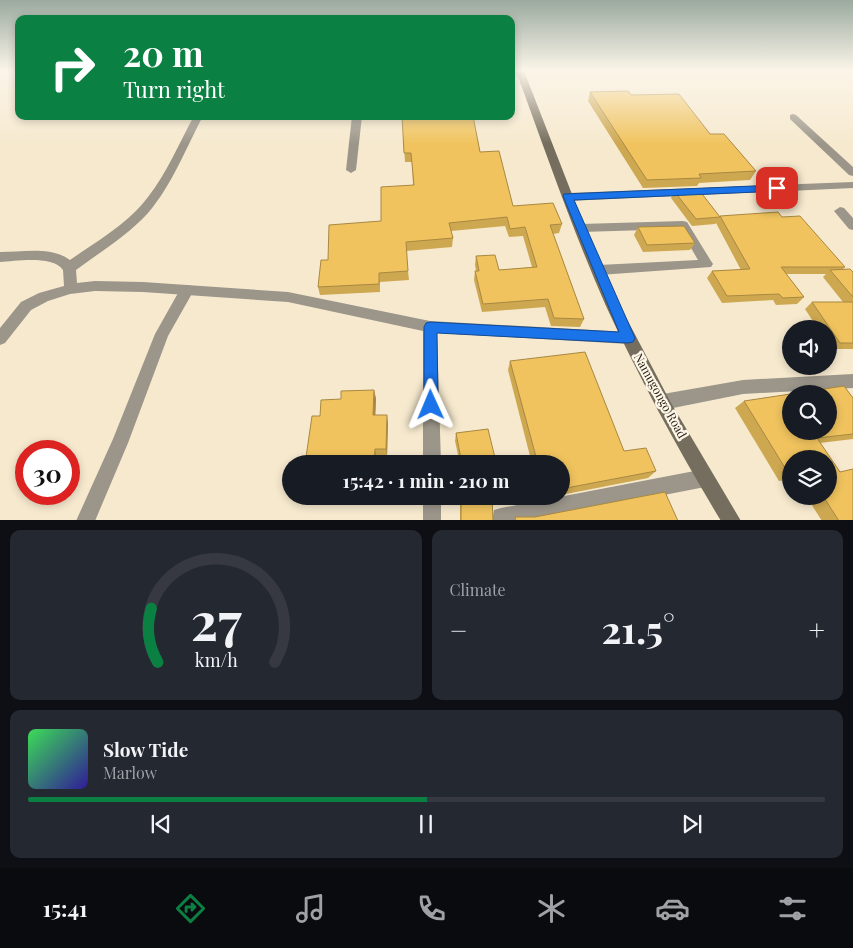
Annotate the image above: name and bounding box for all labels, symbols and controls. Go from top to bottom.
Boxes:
text: 20 m [123,29,204,76]
icon: right [40,35,105,100]
text: Turn right [123,74,225,104]
pin [756,167,798,209]
icon: arrive [763,174,791,202]
map controls [782,320,837,505]
button: sound [782,320,837,375]
street label: Namugongo Road [631,350,691,441]
position arrow [404,378,456,430]
button: search [782,385,837,440]
speed limit sign: 30 [15,440,80,505]
button: layers [782,450,837,505]
text: 15:42 · 1 min · 210 m [343,467,509,493]
text: Climate [450,579,506,600]
text: 27 [190,585,242,654]
text: 21.5° [601,603,675,654]
text: − [450,611,468,648]
text: + [809,611,825,648]
text: km/h [194,648,238,671]
text: Slow Tide [103,736,188,762]
text: Marlow [103,762,157,783]
icon: previous [147,810,175,838]
icon: pause [412,810,440,838]
icon: next [678,810,706,838]
icon: directions [173,891,208,926]
icon: music [293,891,328,926]
icon: phone [414,891,449,926]
icon: climate [534,891,569,926]
icon: car [655,891,690,926]
icon: filters [775,891,810,926]
text: 15:41 [43,893,87,923]

